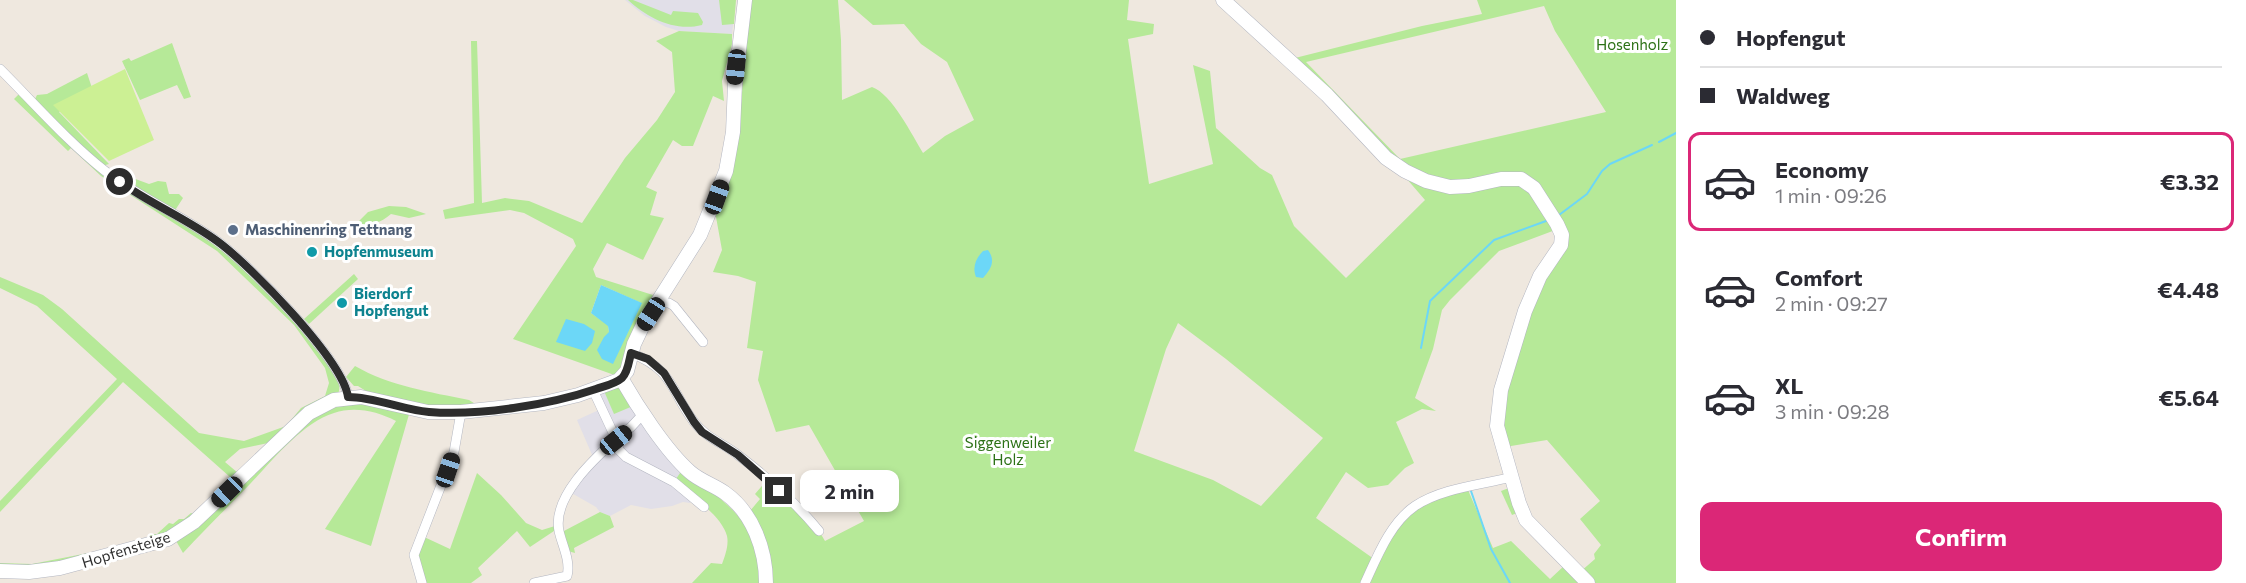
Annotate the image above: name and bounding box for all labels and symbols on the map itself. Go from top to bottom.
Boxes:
park label: Hosenholz [1596,35,1668,53]
car [725,48,747,86]
route start [106,168,133,195]
car [702,177,732,217]
place label: Maschinenring Tettnang [245,220,412,238]
marker: Maschinenring Tettnang [226,223,240,237]
place label: Hopfenmuseum [324,242,434,260]
marker: Hopfenmuseum [305,245,319,259]
place label: Bierdorf Hopfengut [354,284,429,319]
car [634,294,668,334]
marker: Bierdorf Hopfengut [335,296,349,310]
car [596,422,636,458]
park label: Siggenweiler Holz [965,433,1051,468]
car [434,450,462,490]
callout: 2 min [800,470,899,512]
car [208,473,246,511]
route end [765,477,792,504]
street label: Hopfensteige [79,527,172,571]

